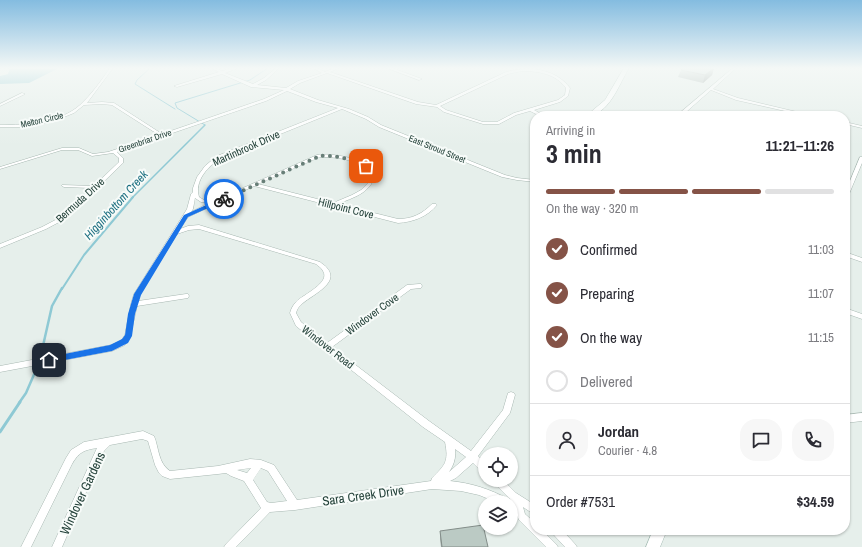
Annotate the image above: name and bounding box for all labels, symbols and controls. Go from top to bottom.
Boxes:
street label: Melton Circle [19,109,65,131]
text: Arriving in [546,122,595,139]
street label: Greenbriar Drive [117,126,173,156]
street label: Martinbrook Drive [210,127,282,169]
street label: East Stroud Street [407,132,467,166]
text: 11:21–11:26 [766,135,834,156]
text: 3 min [546,136,602,171]
pin [349,149,383,183]
icon: bag [355,155,377,177]
water label: Higginbottom Creek [81,166,152,243]
street label: Bermuda Drive [53,175,107,225]
courier [204,179,244,219]
icon: bike [213,188,235,210]
street label: Hillpoint Cove [317,194,375,222]
text: On the way · 320 m [546,200,638,217]
icon: check [546,238,568,260]
text: Confirmed [580,239,637,260]
text: 11:03 [808,241,834,258]
icon: check [546,282,568,304]
text: Preparing [580,283,634,304]
text: 11:07 [808,285,834,302]
street label: Windover Cove [343,290,401,338]
street label: Windover Road [299,322,357,372]
icon: check [546,326,568,348]
text: On the way [580,327,642,348]
text: 11:15 [808,329,834,346]
pin [32,343,66,377]
icon: home [38,349,60,371]
text: Delivered [580,371,633,392]
button: person [546,419,588,461]
button: chat [740,419,782,461]
button: phone [792,419,834,461]
text: Jordan [598,421,639,442]
text: Courier · 4.8 [598,442,657,459]
map controls [478,447,518,535]
button: locate [478,447,518,487]
street label: Windover Gardens [56,449,109,537]
street label: Sara Creek Drive [321,481,405,510]
text: Order #7531 [546,491,615,512]
text: $34.59 [796,491,834,512]
button: layers [478,495,518,535]

